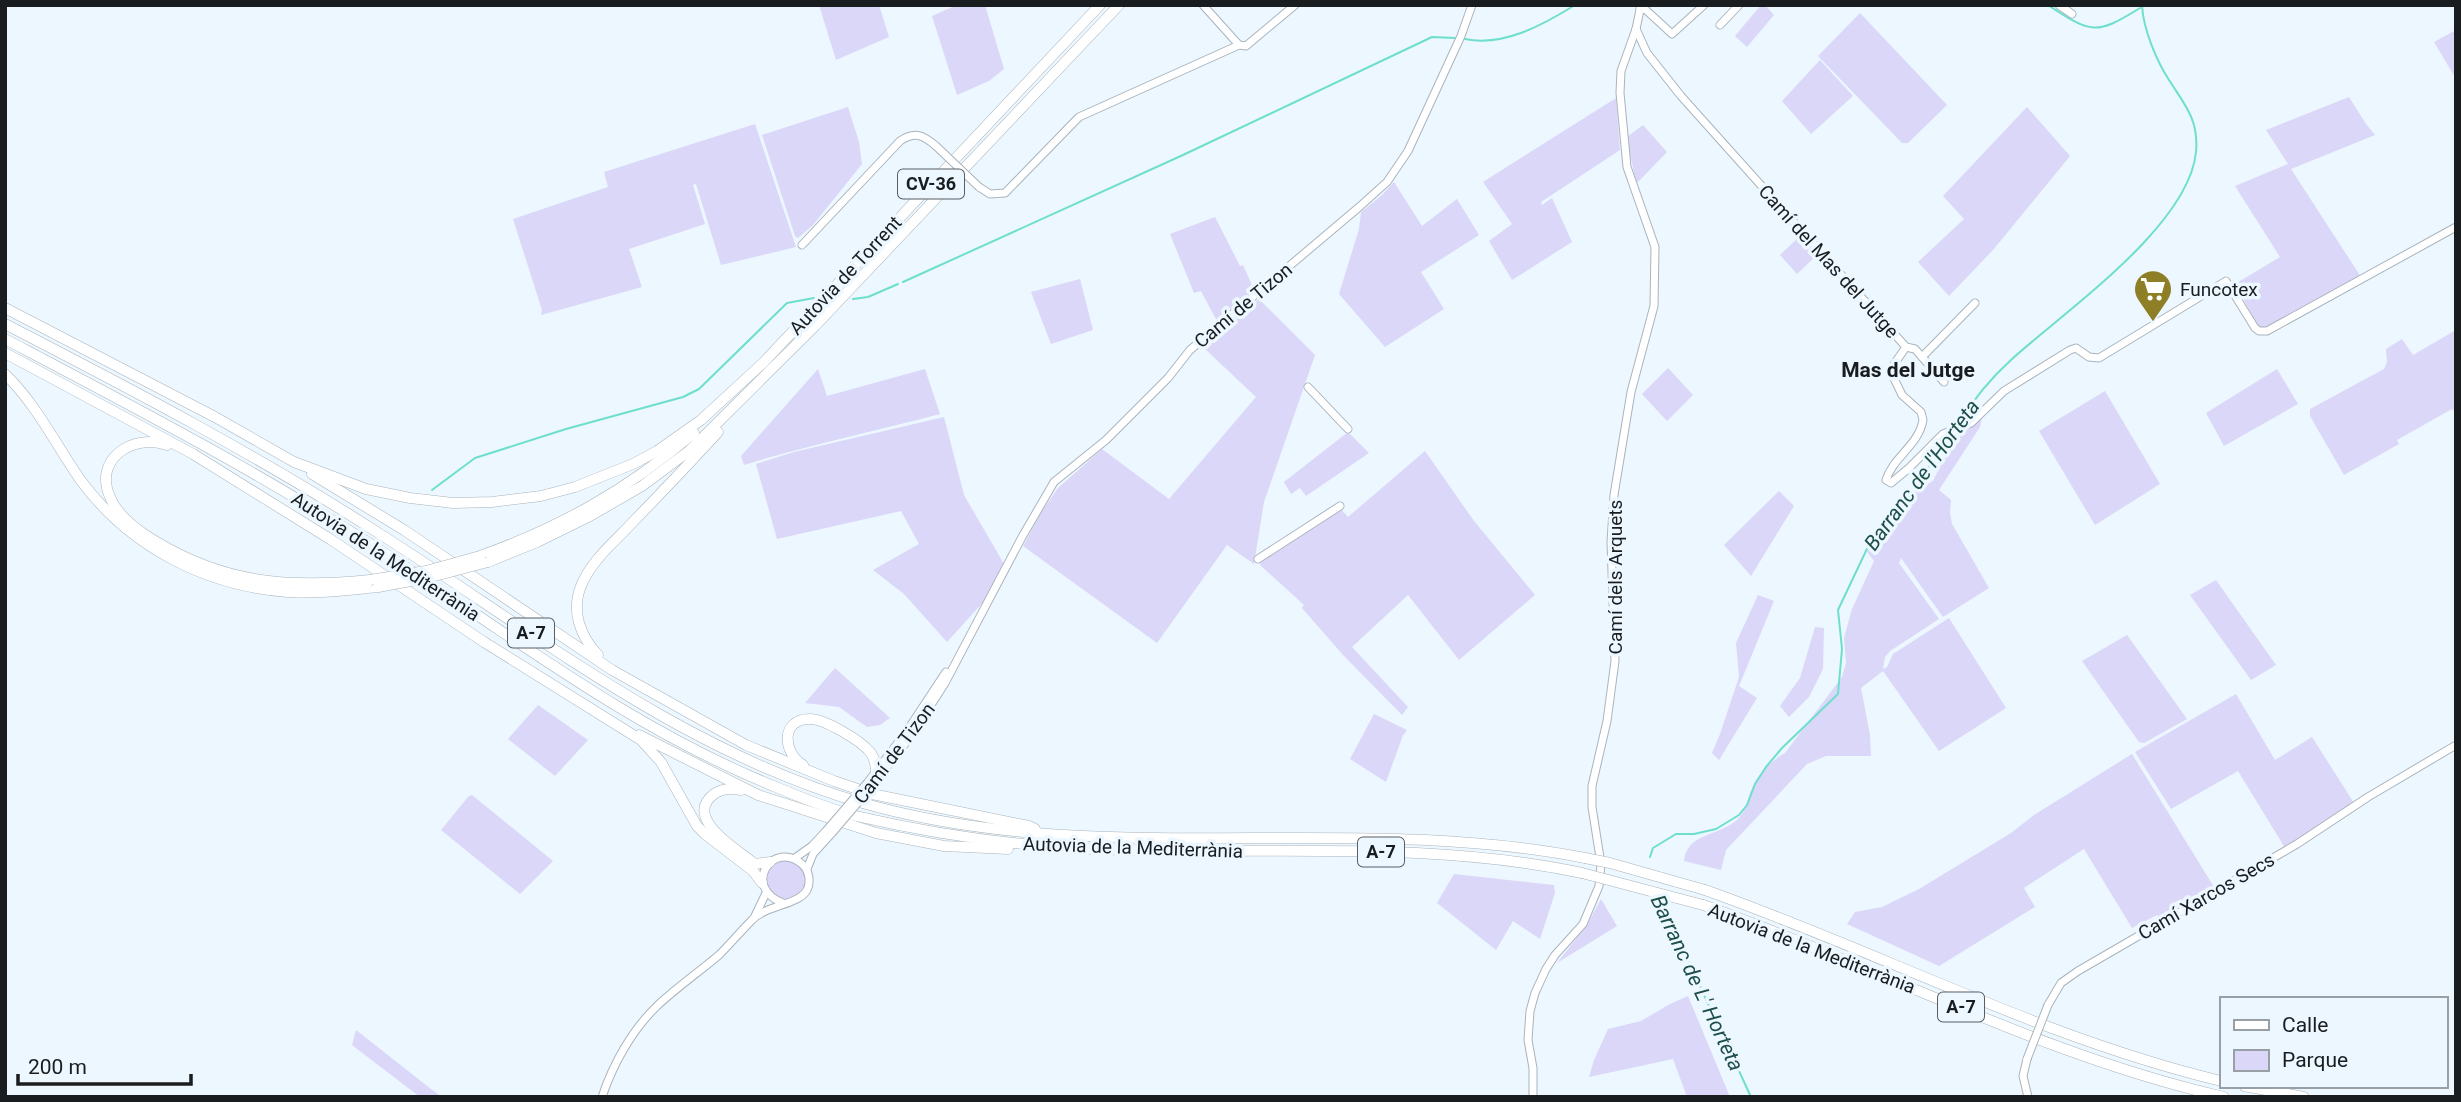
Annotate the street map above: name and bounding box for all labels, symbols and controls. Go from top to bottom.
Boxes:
road number: CV-36 [898,169,964,198]
street label: Camí del Mas del Jutge [1754,180,1904,343]
street label: Autovia de Torrent [784,211,906,340]
street label: Camí de Tizon [1190,258,1297,353]
supermarket icon: Funcotex [2132,268,2174,323]
place label: Funcotex [2180,278,2258,301]
district label: Mas del Jutge [1841,358,1975,382]
water label: Barranc de l'Horteta [1859,395,1985,555]
street label: Autovia de la Mediterrània [287,487,484,626]
street label: Camí dels Arquets [1604,500,1627,654]
road number: A-7 [508,618,554,648]
street label: Camí de Tizon [849,698,940,808]
street label: Autovia de la Mediterrània [1023,832,1243,863]
road number: A-7 [1358,838,1404,866]
street label: Camí Xarcos Secs [2134,848,2279,945]
water label: Barranc de L' Horteta [1646,891,1748,1075]
street label: Autovia de la Mediterrània [1705,898,1919,999]
road number: A-7 [1938,992,1984,1022]
legend [2220,997,2447,1088]
text: Calle [2282,1013,2328,1037]
scale bar [18,1042,191,1086]
text: Parque [2282,1048,2348,1072]
text: 200 m [28,1055,87,1079]

